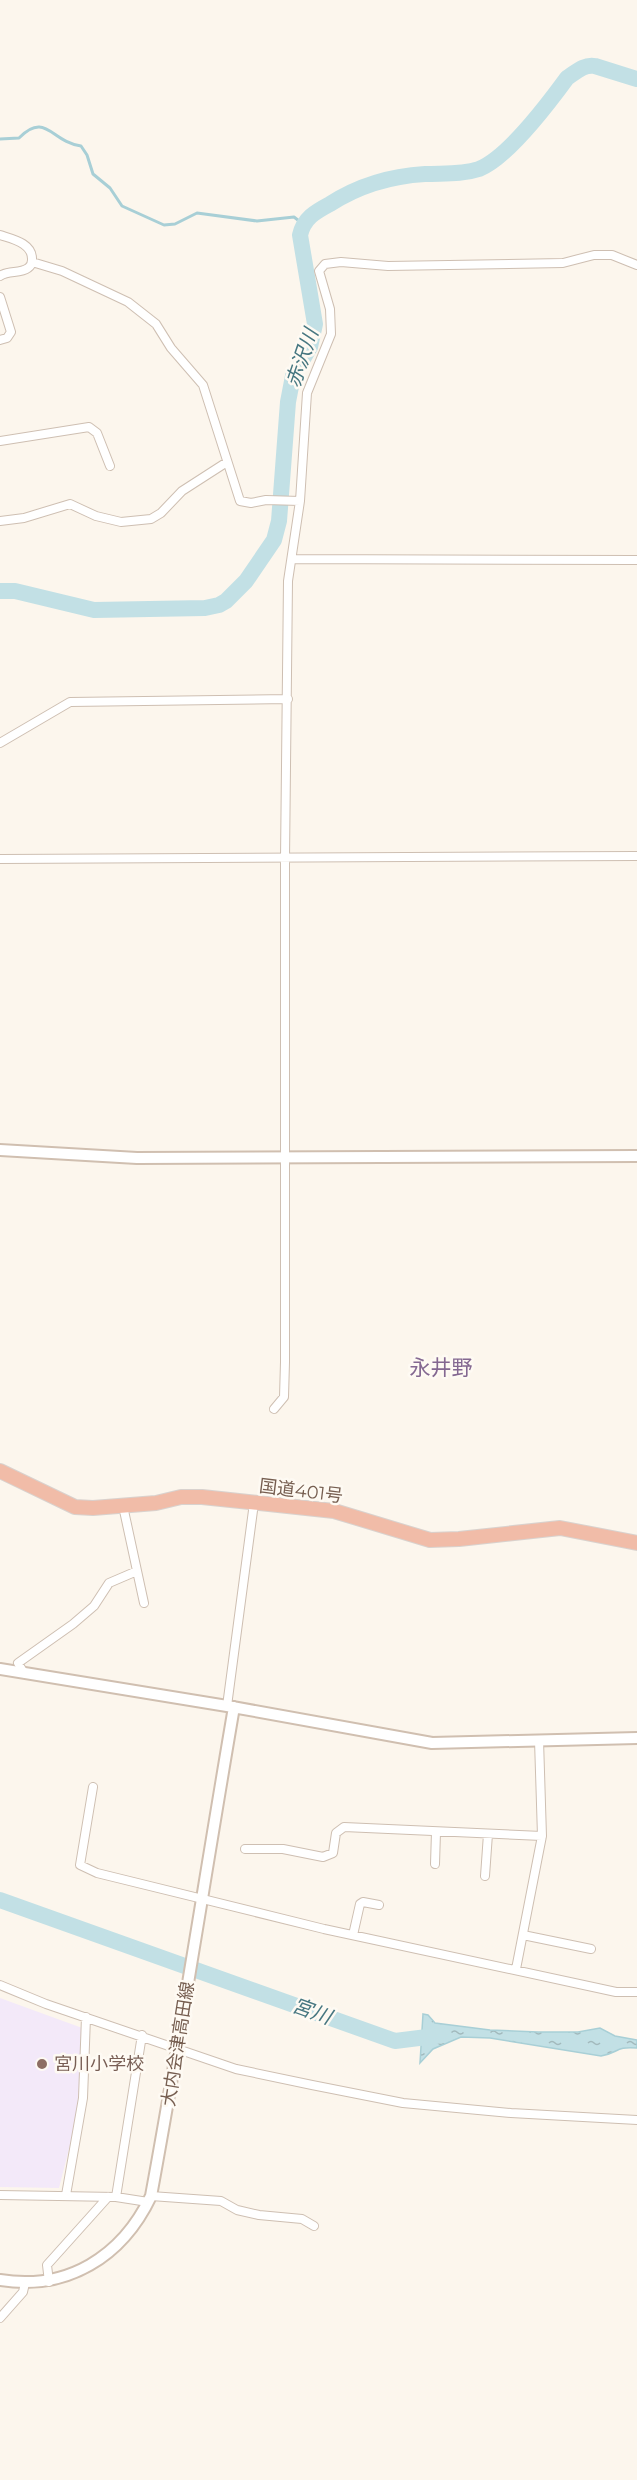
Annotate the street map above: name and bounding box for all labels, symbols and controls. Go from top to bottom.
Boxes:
water label: 赤沢川 [281,324,324,390]
district label: 永井野 [410,1355,473,1380]
street label: 国道401号 [258,1475,344,1507]
street label: 大内会津高田線 [157,1980,199,2108]
water label: 宮川 [289,1993,337,2030]
place label: 宮川小学校 [54,2053,144,2075]
marker: 宮川小学校 [35,2057,49,2071]

